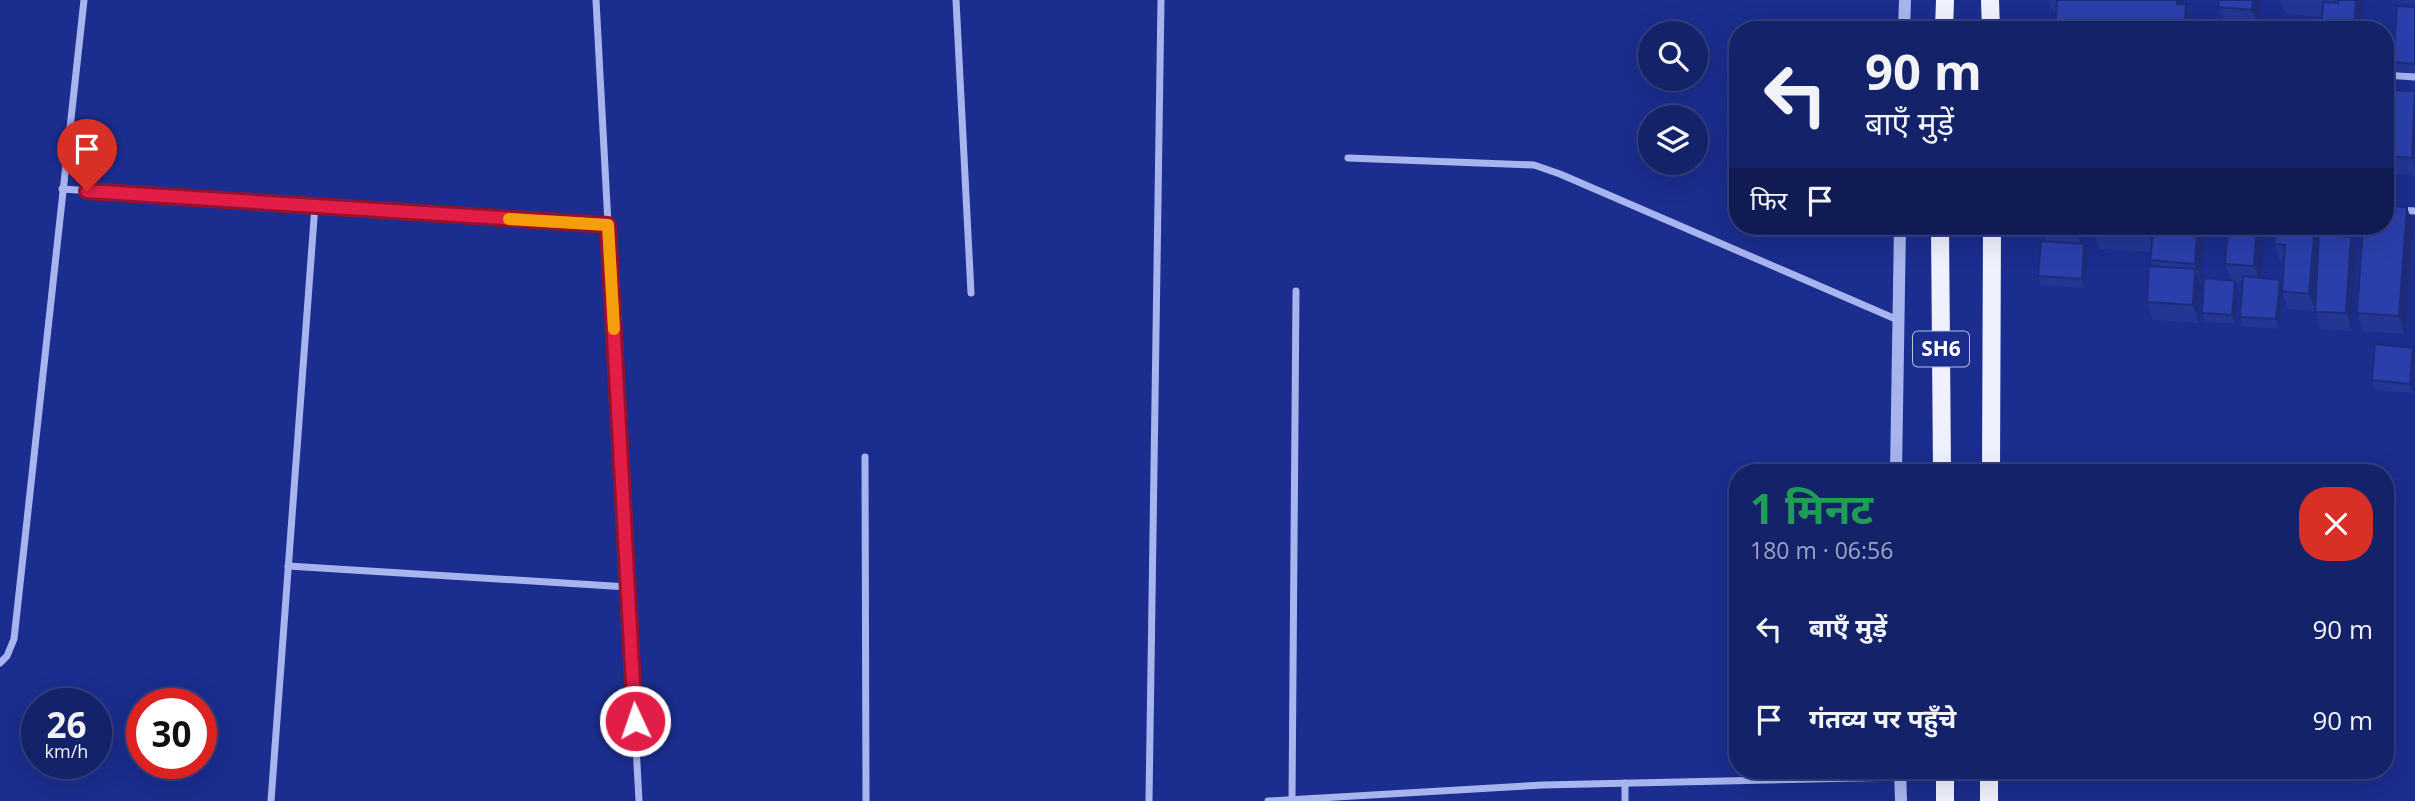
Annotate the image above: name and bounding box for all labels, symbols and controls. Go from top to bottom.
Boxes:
map controls [1638,21,1708,175]
button: search [1638,21,1708,91]
text: 90 m [1865,38,1982,104]
icon: left [1750,49,1841,140]
text: बाएँ मुड़ें [1865,101,1954,144]
button: layers [1638,105,1708,175]
pin [57,119,117,191]
icon: arrive [68,130,106,168]
text: फिर [1750,182,1787,218]
icon: arrive [1801,182,1839,220]
road number: SH6 [1913,332,1969,366]
text: 1 मिनट [1750,479,1873,536]
button: close [2299,487,2373,561]
text: 180 m · 06:56 [1750,534,1893,566]
text: बाएँ मुड़ें [1809,609,1887,645]
icon: left [1750,610,1788,648]
text: 90 m [2312,611,2373,647]
position arrow [598,684,672,758]
speed limit sign: 30 [126,688,217,779]
text: गंतव्य पर पहुँचे [1809,700,1956,736]
text: 26 [46,701,87,748]
icon: arrive [1750,701,1788,739]
text: 90 m [2312,702,2373,738]
text: km/h [45,739,88,763]

